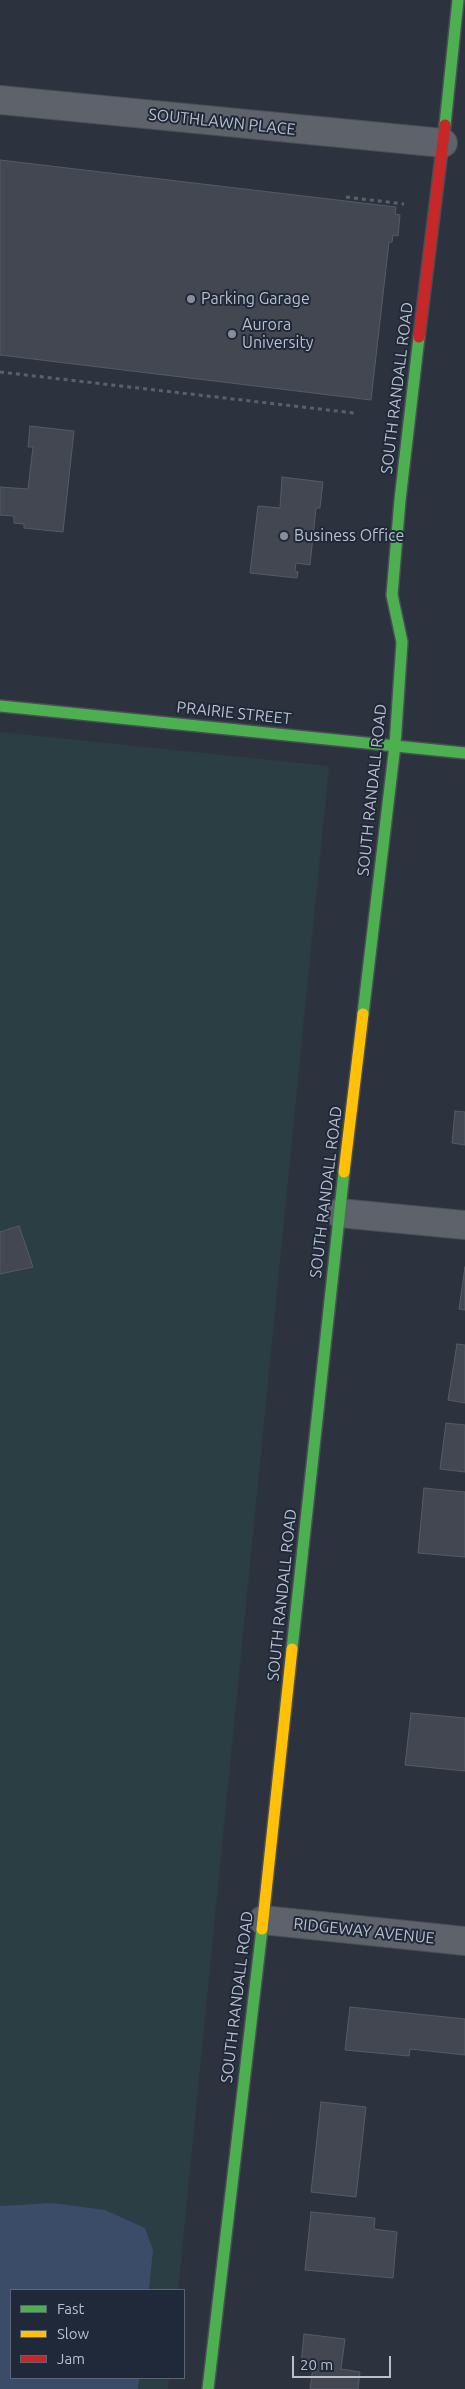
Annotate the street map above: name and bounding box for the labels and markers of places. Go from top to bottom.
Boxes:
place label: Parking Garage [201,289,310,309]
marker: Parking Garage [185,293,197,305]
place label: Aurora University [242,315,313,353]
marker: Aurora University [226,328,238,340]
place label: Business Office [294,526,404,546]
marker: Business Office [278,530,290,542]

